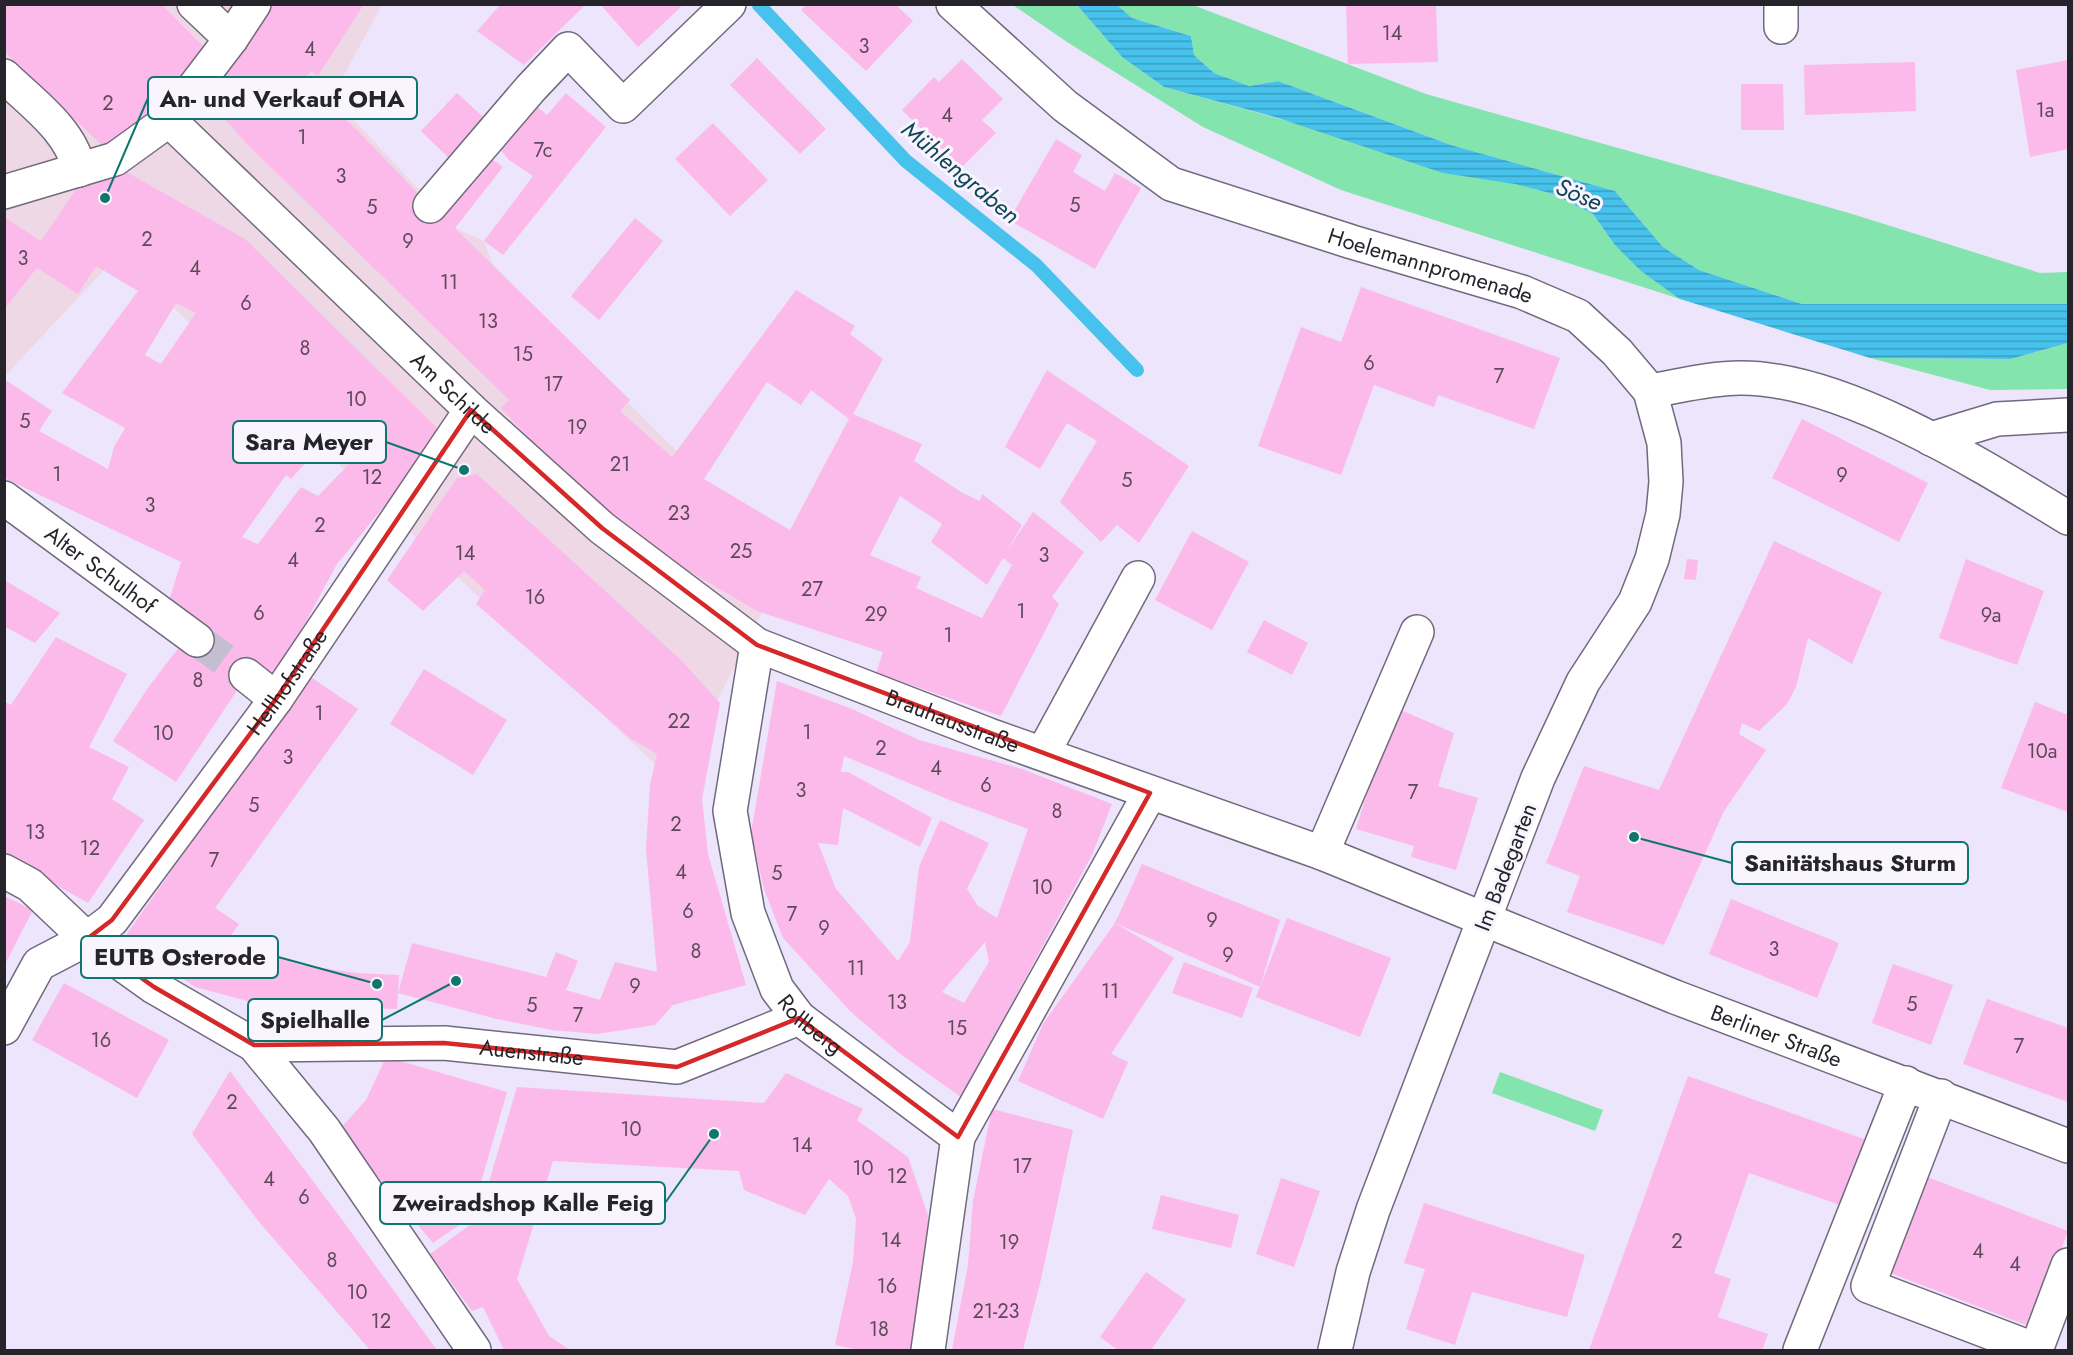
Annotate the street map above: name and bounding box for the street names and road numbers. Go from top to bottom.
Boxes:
street label: Hoelemannpromenade [1324,219,1538,311]
street label: Am Schilde [403,344,503,441]
street label: Alter Schulhof [38,517,163,621]
street label: Hellhofstraße [239,622,335,742]
street label: Brauhausstraße [881,681,1024,761]
street label: Im Badegarten [1466,798,1544,936]
street label: Rollberg [770,987,850,1062]
street label: Berliner Straße [1706,996,1847,1075]
street label: Auenstraße [478,1031,585,1073]

